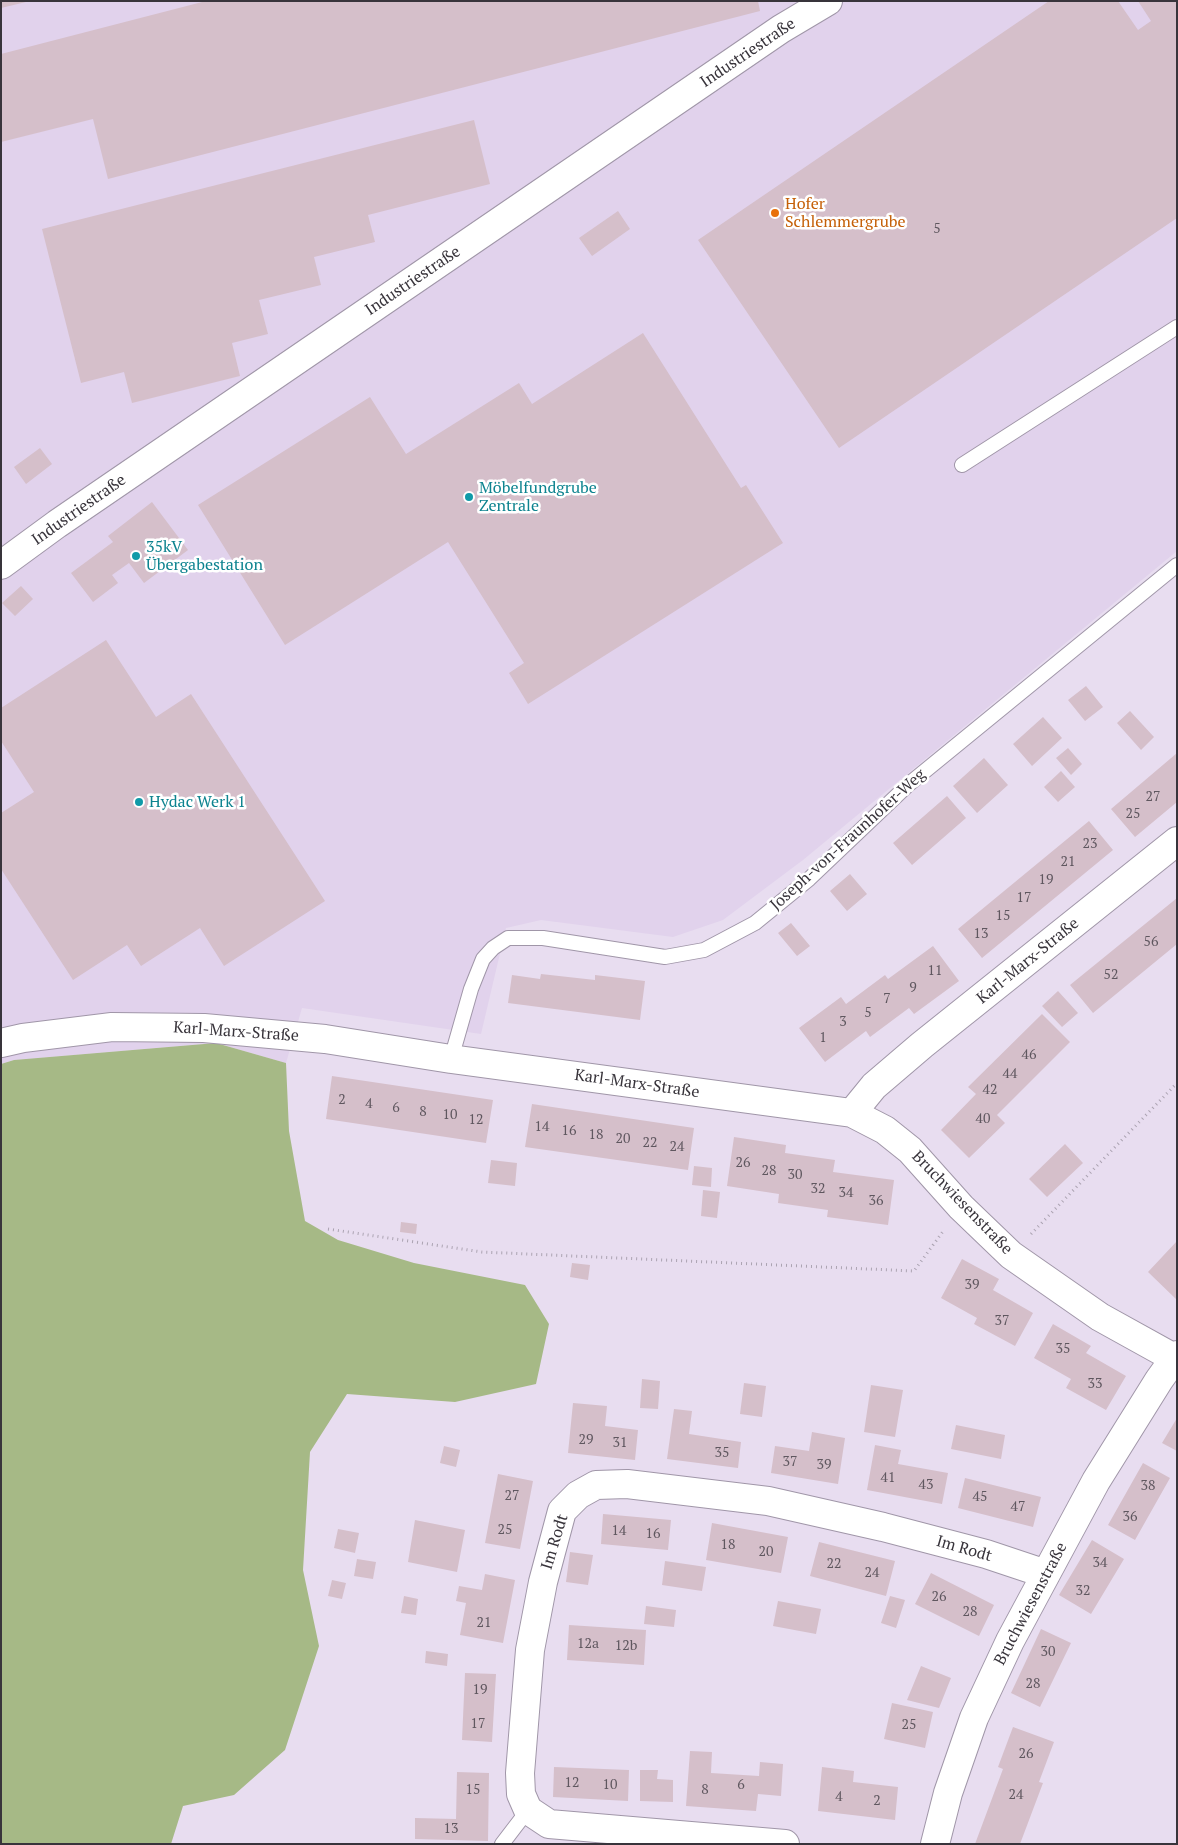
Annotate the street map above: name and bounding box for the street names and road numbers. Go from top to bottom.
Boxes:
street label: Industriestraße [697,14,799,92]
street label: Industriestraße [362,242,464,320]
street label: Industriestraße [28,470,130,550]
street label: Joseph-von-Fraunhofer-Weg [766,765,930,915]
street label: Karl-Marx-Straße [973,914,1083,1008]
street label: Karl-Marx-Straße [173,1018,299,1046]
street label: Karl-Marx-Straße [573,1066,701,1102]
street label: Bruchwiesenstraße [908,1147,1016,1259]
street label: Im Rodt [538,1512,572,1572]
street label: Im Rodt [934,1532,994,1566]
street label: Bruchwiesenstraße [991,1539,1071,1669]

